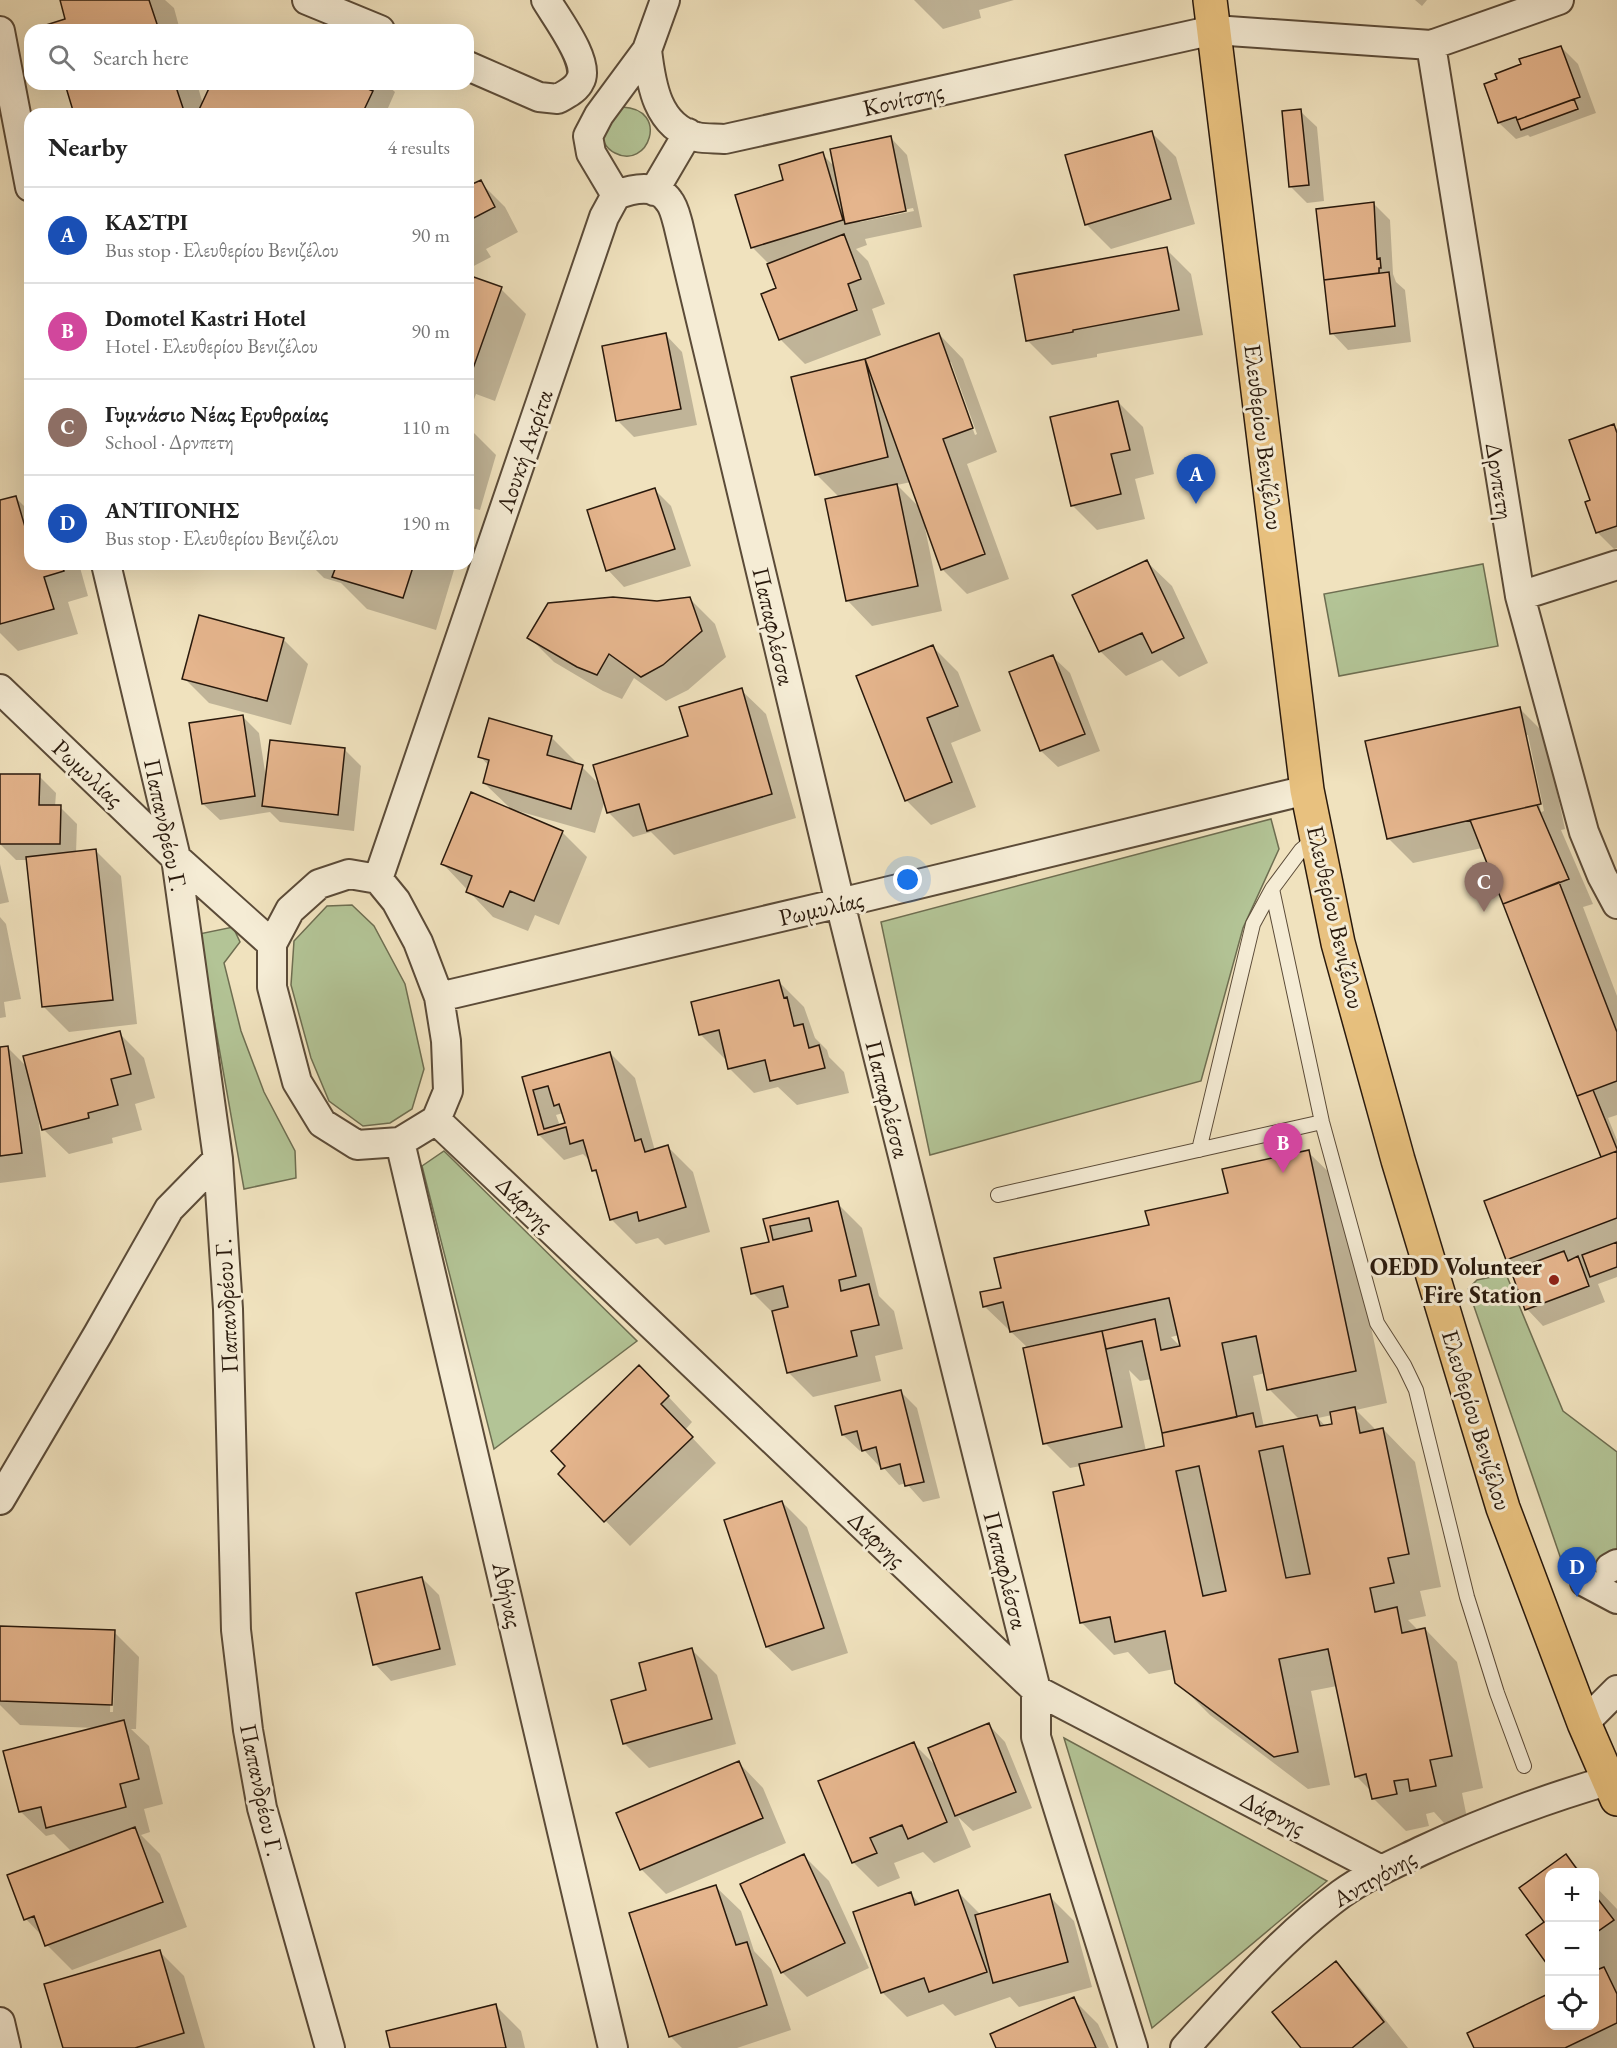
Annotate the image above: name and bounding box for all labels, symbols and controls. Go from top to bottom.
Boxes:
search box [24,24,474,90]
icon: search [45,41,78,74]
text: Search here [93,43,188,72]
street label: Κονίτσης [860,75,946,123]
text: Nearby [48,130,128,164]
text: 4 results [387,134,450,160]
text: ΚΑΣΤΡΙ [105,208,188,237]
text: A [60,222,75,248]
text: 90 m [411,222,450,248]
text: Bus stop · Ελευθερίου Βενιζέλου [105,237,339,263]
text: Domotel Kastri Hotel [105,304,306,333]
text: B [61,318,74,344]
text: 90 m [411,318,450,344]
text: Hotel · Ελευθερίου Βενιζέλου [105,333,318,359]
street label: Ελευθερίου Βενιζέλου [1237,342,1291,532]
street label: Λουκή Ακρίτα [488,385,560,518]
text: Γυμνάσιο Νέας Ερυθραίας [105,400,328,429]
text: C [60,414,75,440]
text: 110 m [402,414,450,440]
text: School · Δρνπετη [105,429,234,455]
street label: Δρνπετη [1479,440,1521,522]
pin: A [1176,454,1216,504]
text: ΑΝΤΙΓΟΝΗΣ [105,496,239,525]
text: D [60,510,75,536]
text: 190 m [402,510,450,536]
text: Bus stop · Ελευθερίου Βενιζέλου [105,525,339,551]
street label: Παπαφλέσσα [745,564,803,688]
street label: Ρωμυλίας [46,732,130,814]
street label: Παπανδρέου Γ. [137,756,195,894]
street label: Ελευθερίου Βενιζέλου [1300,822,1372,1012]
pin: C [1464,862,1504,912]
your location [893,865,922,894]
street label: Ρωμυλίας [776,883,866,933]
street label: Παπαφλέσσα [858,1037,918,1161]
pin: B [1264,1124,1302,1173]
street label: Δάφνης [489,1169,561,1239]
street label: Παπανδρέου Γ. [207,1238,245,1374]
place label: OEDD Volunteer Fire Station [1370,1251,1542,1310]
marker: OEDD Volunteer Fire Station [1547,1273,1561,1287]
street label: Ελευθερίου Βενιζέλου [1435,1326,1519,1514]
street label: Δάφνης [841,1504,913,1574]
street label: Παπαφλέσσα [976,1508,1036,1632]
pin: D [1558,1548,1596,1597]
street label: Αθήνας [485,1558,531,1631]
street label: Παπανδρέου Γ. [233,1721,291,1859]
street label: Δάφνης [1235,1784,1311,1842]
street label: Αντιγόνης [1326,1842,1421,1915]
map controls [1545,1868,1599,2030]
button: + [1545,1868,1599,1922]
button: − [1545,1922,1599,1976]
button: locate [1545,1976,1599,2030]

